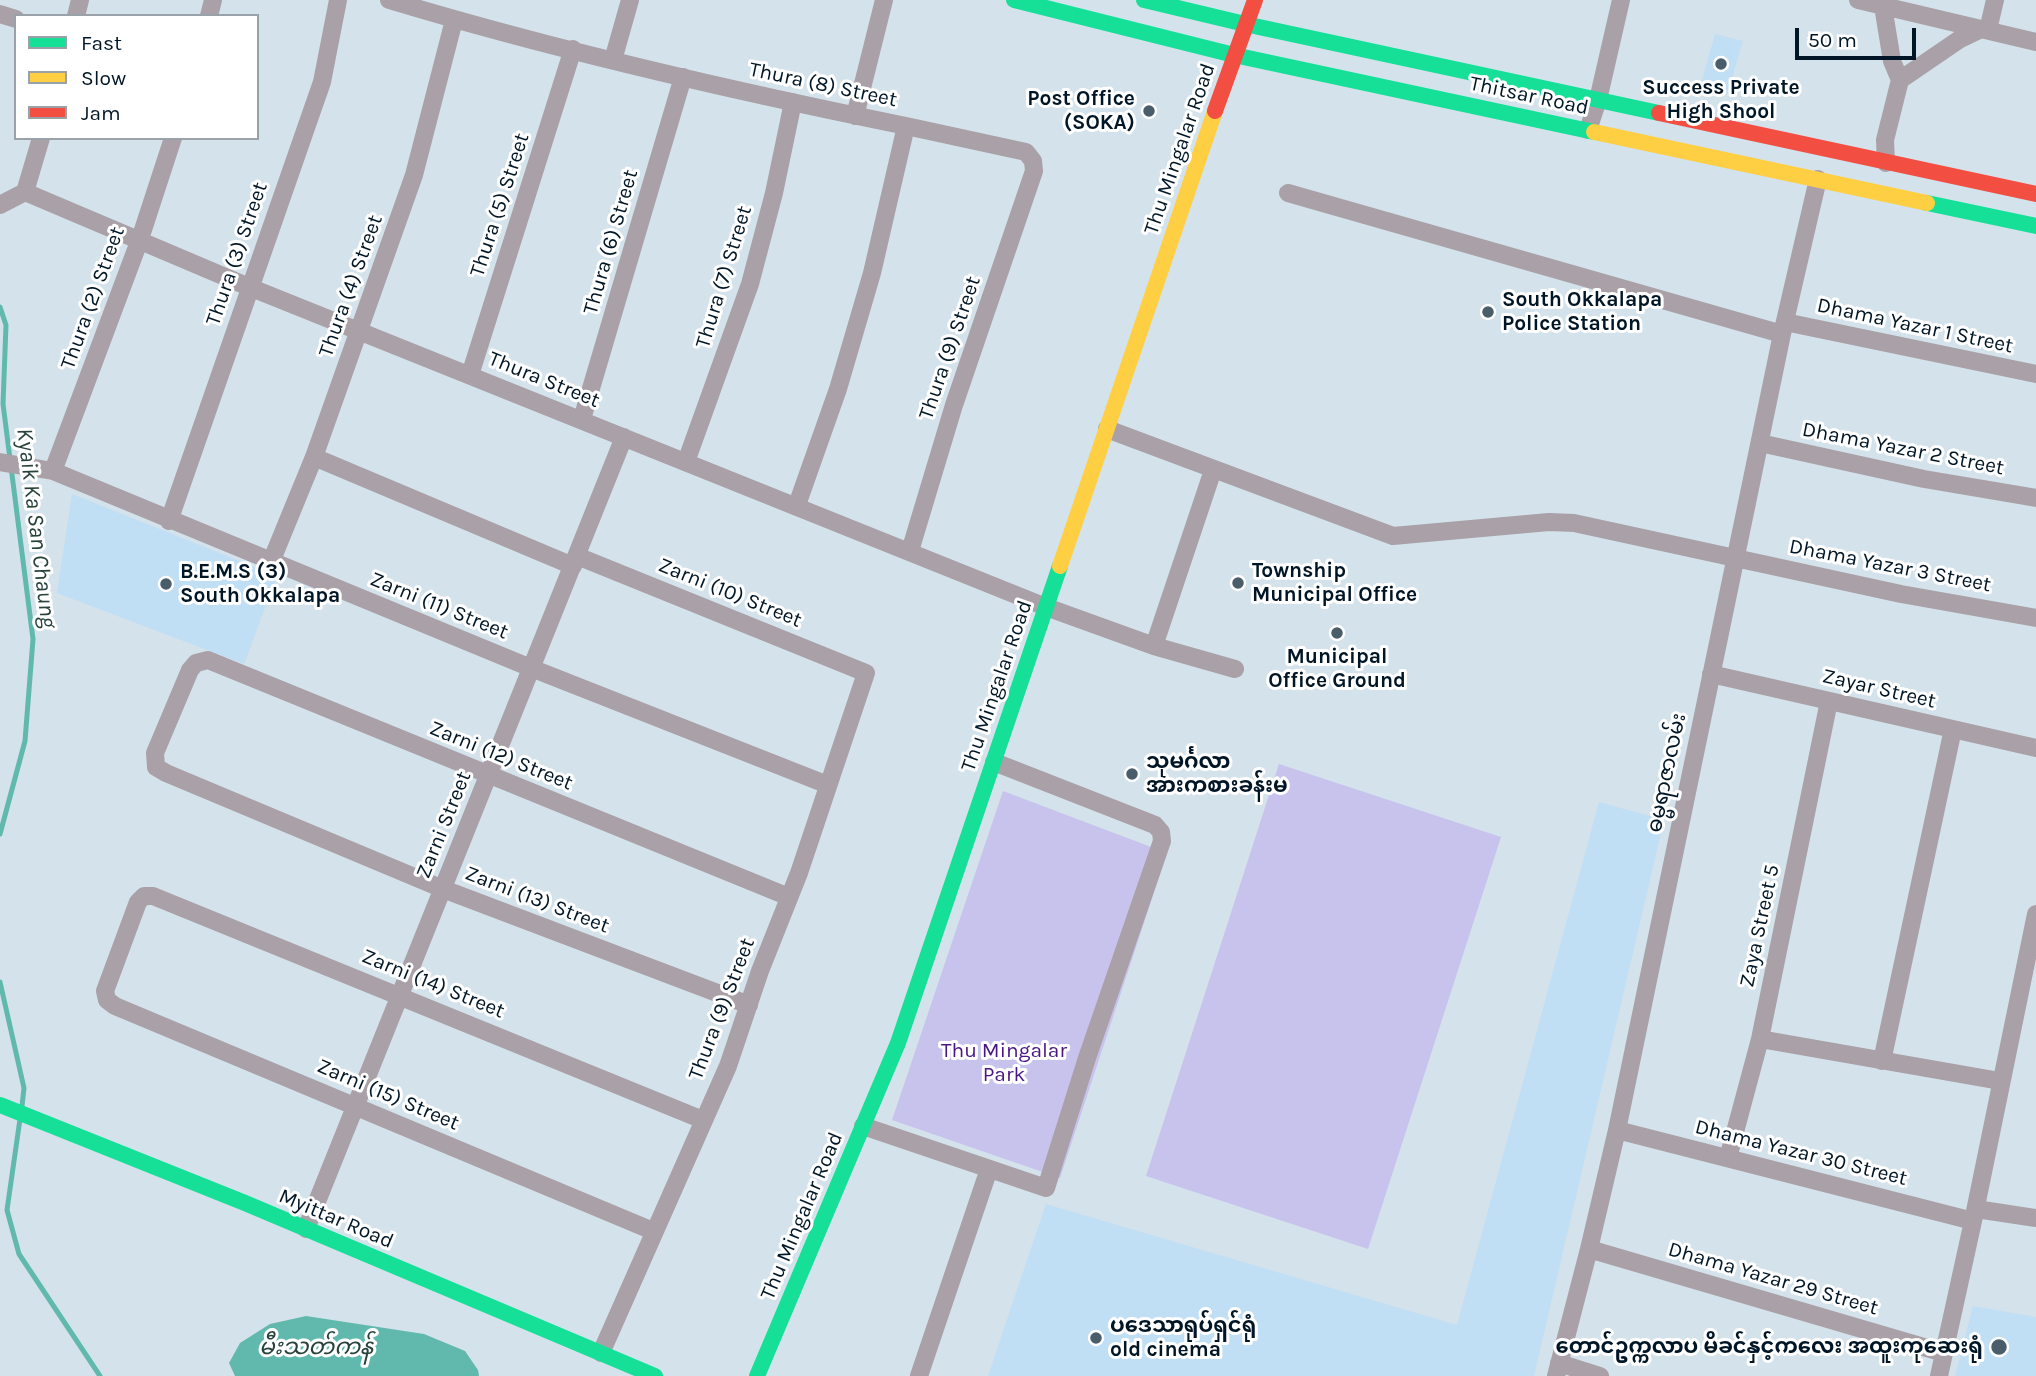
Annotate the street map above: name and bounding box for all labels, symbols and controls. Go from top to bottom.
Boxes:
legend [14,14,259,140]
scale bar [1798,14,1919,58]
text: 50 m [1808,28,1857,52]
text: Fast [81,31,122,55]
marker: Success Private High Shool [1713,56,1729,72]
street label: Thura (8) Street [747,57,899,113]
street label: Thu Mingalar Road [1139,60,1221,238]
text: Slow [81,66,126,90]
street label: Thitsar Road [1467,71,1591,121]
place label: Success Private High Shool [1642,75,1800,125]
place label: Post Office (SOKA) [1027,86,1135,136]
text: Jam [81,101,121,125]
marker: Post Office (SOKA) [1141,103,1157,119]
street label: Thura (5) Street [465,130,535,280]
street label: Thura (6) Street [578,167,644,317]
street label: Thura (3) Street [201,179,273,329]
street label: Thura (7) Street [690,203,758,351]
street label: Thura (4) Street [314,212,388,360]
street label: Thura (2) Street [56,223,130,373]
street label: Thura (9) Street [914,273,986,423]
place label: South Okkalapa Police Station [1502,287,1662,337]
street label: Dhama Yazar 1 Street [1815,293,2015,359]
marker: South Okkalapa Police Station [1480,304,1496,320]
street label: Thura Street [485,346,603,414]
street label: Dhama Yazar 2 Street [1800,417,2006,481]
water label: Kyaik Ka San Chaung [10,426,62,630]
street label: Dhama Yazar 3 Street [1787,534,1993,598]
street label: Zarni (10) Street [655,553,805,633]
place label: Township Municipal Office [1252,558,1417,608]
place label: B.E.M.S (3) South Okkalapa [180,559,340,609]
street label: Zarni (11) Street [366,567,512,645]
marker: Township Municipal Office [1230,575,1246,591]
marker: B.E.M.S (3) South Okkalapa [158,576,174,592]
street label: Thu Mingalar Road [956,597,1038,775]
marker: Municipal Office Ground [1329,625,1345,641]
place label: Municipal Office Ground [1268,644,1406,694]
street label: Zayar Street [1820,664,1938,714]
street label: ဓမ္မရာဇာလမ်း [1642,711,1692,835]
street label: Zarni (12) Street [426,716,576,796]
place label: သုမင်္ဂလာ အားကစားခန်းမ [1146,749,1288,799]
marker: သုမင်္ဂလာ အားကစားခန်းမ [1124,766,1140,782]
street label: Zarni Street [411,768,477,882]
street label: Zarni (13) Street [461,861,613,939]
street label: Zaya Street 5 [1735,862,1785,990]
street label: Thura (9) Street [683,935,761,1083]
street label: Zarni (14) Street [358,944,508,1024]
park label: Thu Mingalar Park [941,1038,1067,1088]
street label: Zarni (15) Street [313,1054,463,1136]
street label: Dhama Yazar 30 Street [1692,1114,1910,1192]
street label: Thu Mingalar Road [755,1129,849,1303]
street label: Myittar Road [275,1184,397,1254]
street label: Dhama Yazar 29 Street [1665,1237,1881,1321]
place label: ပဒေသာရုပ်ရှင်ရုံ old cinema [1110,1313,1256,1363]
marker: ပဒေသာရုပ်ရှင်ရုံ old cinema [1088,1330,1104,1346]
water label: မီးသတ်ကန် [259,1333,373,1361]
place label: တောင်ဥက္ကလာပ မိခင်နှင့်ကလေး အထူးကုဆေးရုံ [1555,1334,1983,1360]
marker: တောင်ဥက္ကလာပ မိခင်နှင့်ကလေး အထူးကုဆေးရုံ [1989,1337,2009,1357]

